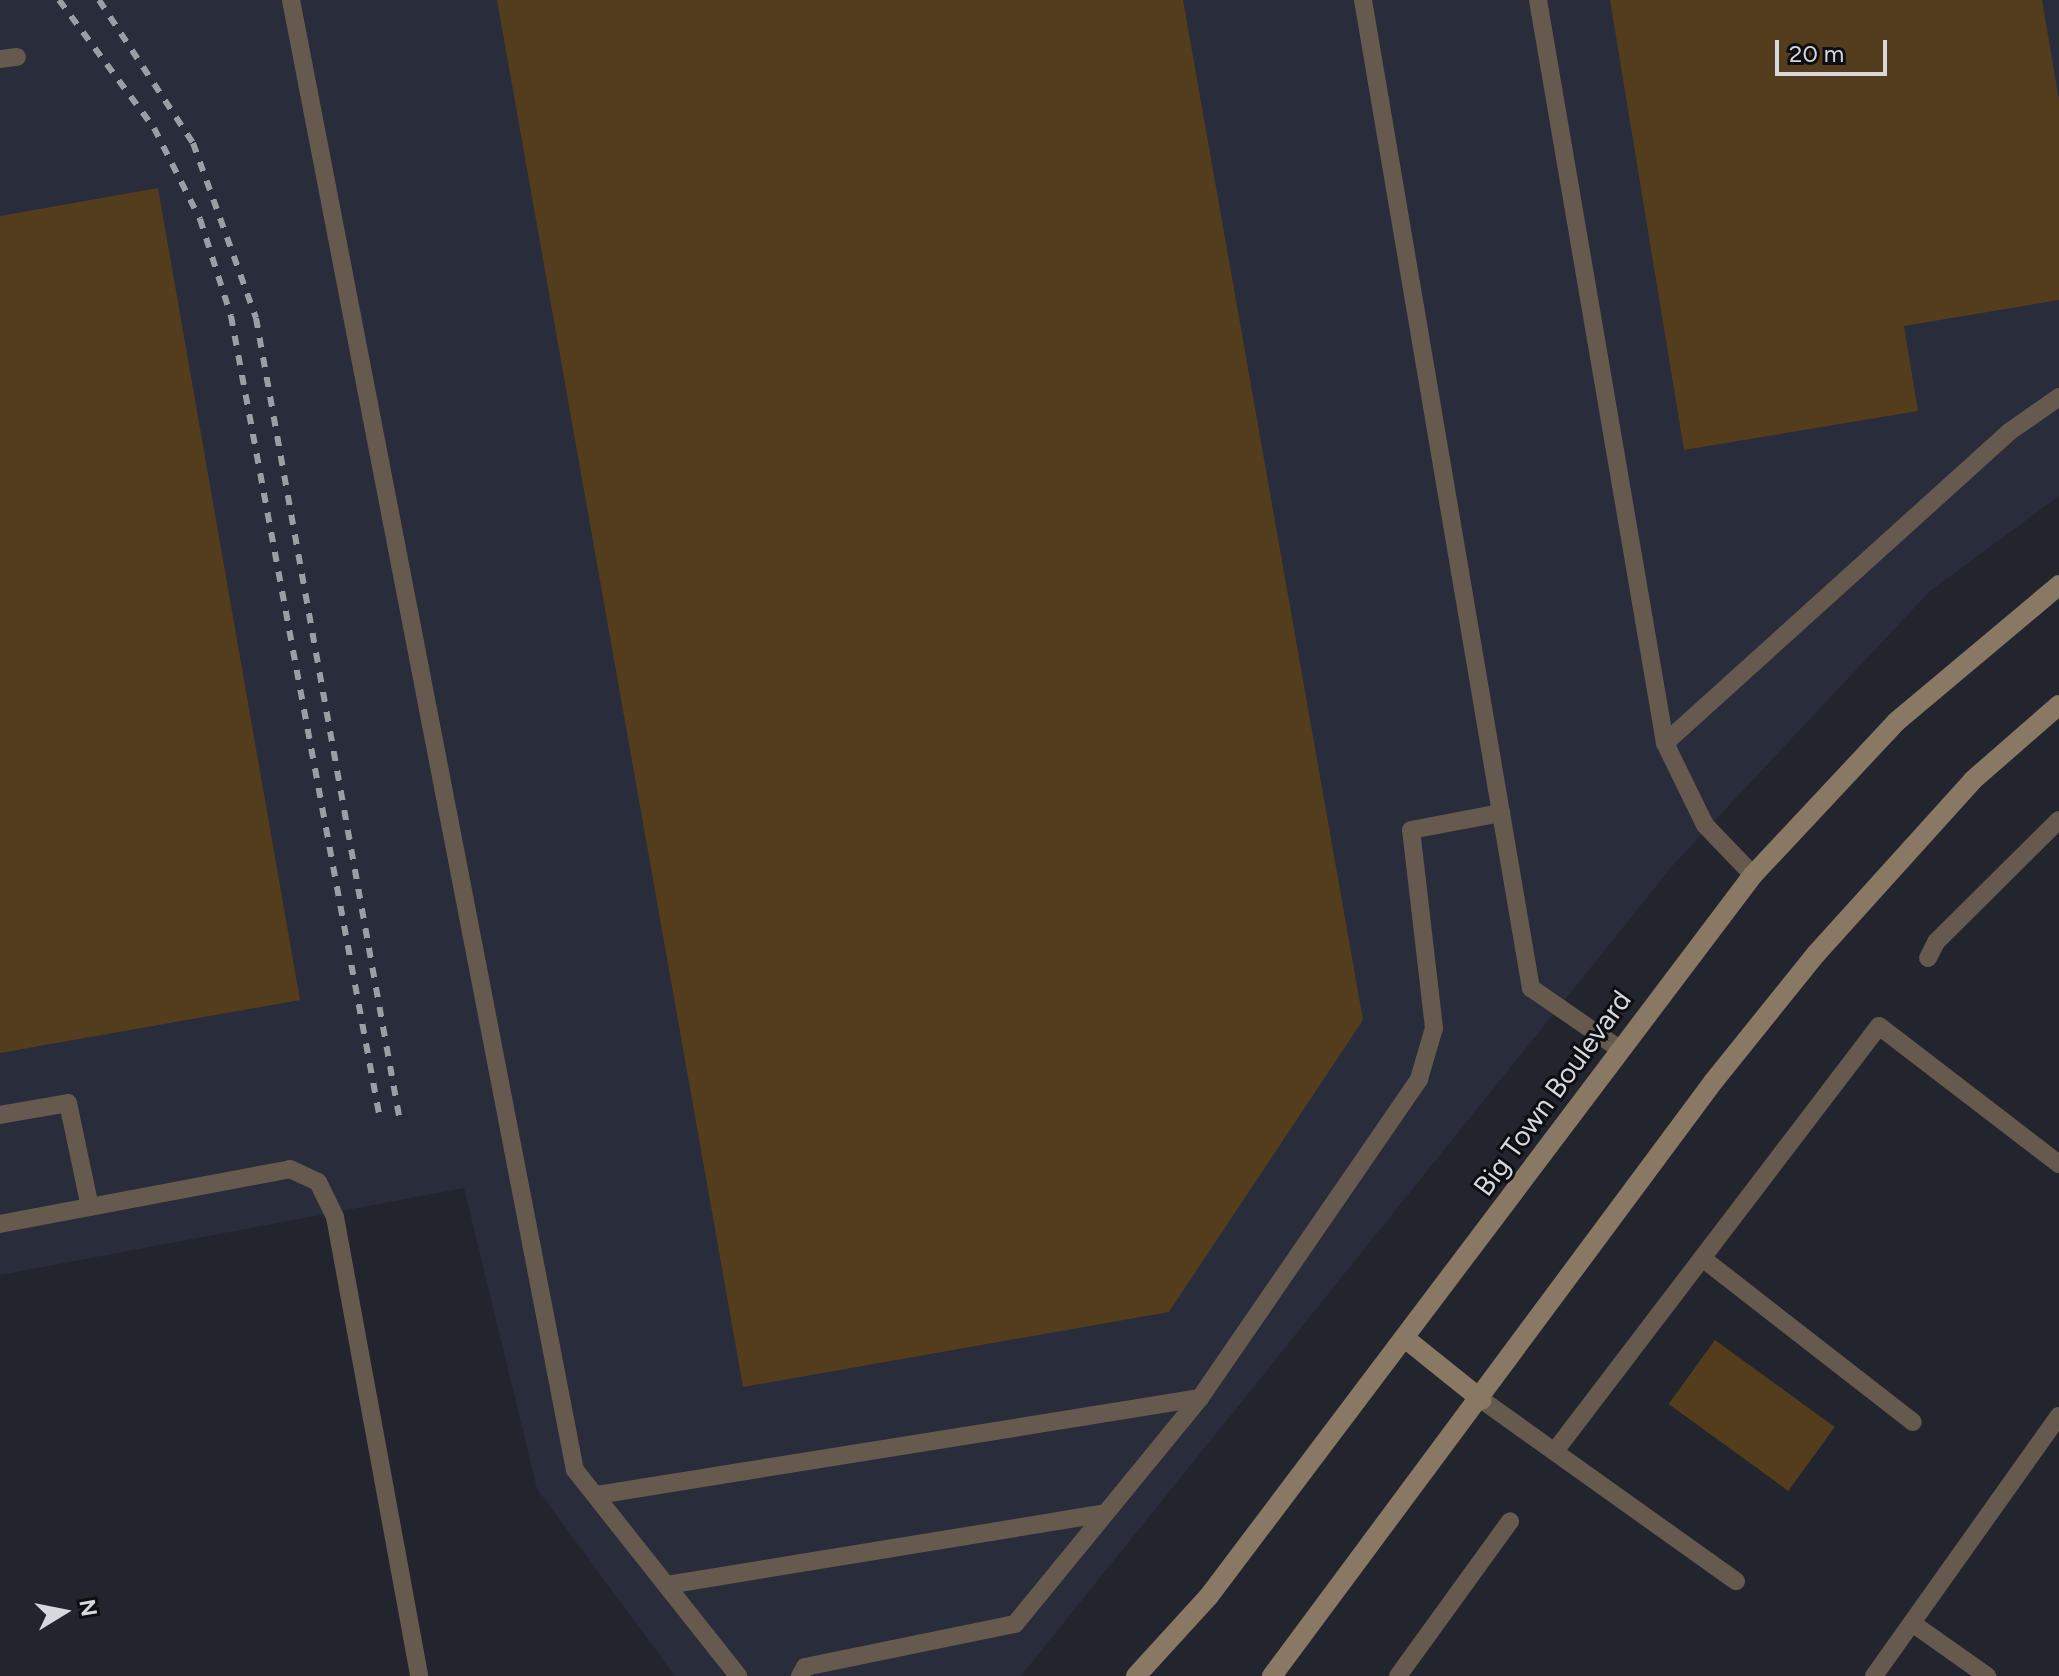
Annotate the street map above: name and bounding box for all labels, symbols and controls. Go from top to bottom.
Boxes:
scale bar [1779,24,1891,74]
text: 20 m [1789,39,1844,68]
street label: Big Town Boulevard [1466,984,1638,1202]
north arrow [24,1572,104,1652]
text: N [73,1597,103,1618]

